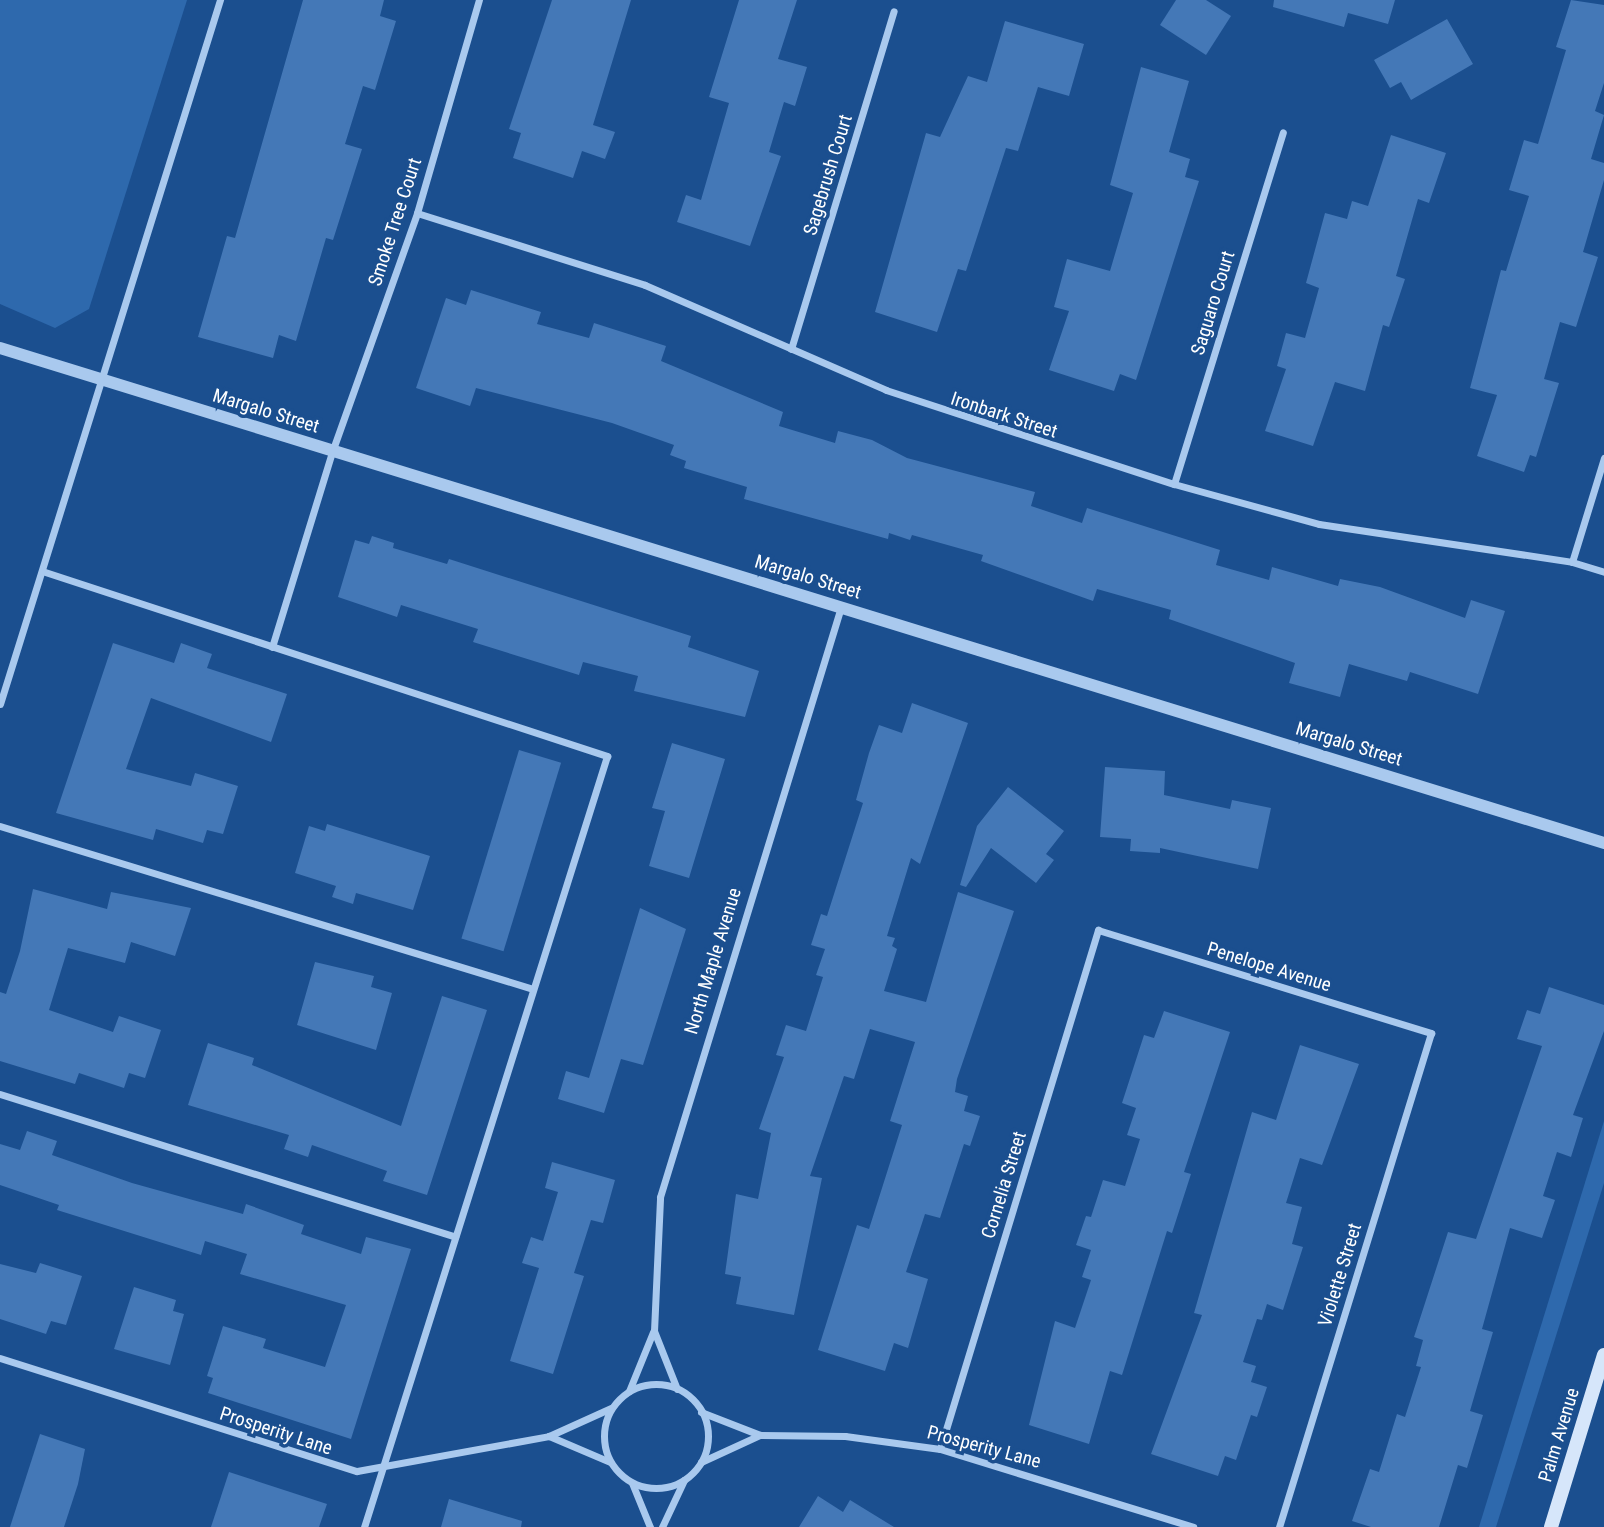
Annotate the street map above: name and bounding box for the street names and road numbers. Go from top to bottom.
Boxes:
street label: Sagebrush Court [799,112,857,238]
street label: Smoke Tree Court [364,155,426,289]
street label: Saguaro Court [1186,248,1240,358]
street label: Margalo Street [210,384,322,438]
street label: Ironbark Street [948,387,1060,443]
street label: Margalo Street [752,550,864,604]
street label: Margalo Street [1293,717,1405,771]
street label: North Maple Avenue [680,885,746,1037]
street label: Penelope Avenue [1204,937,1334,997]
street label: Cornelia Street [977,1129,1031,1241]
street label: Violette Street [1313,1221,1367,1329]
street label: Palm Avenue [1534,1385,1584,1485]
street label: Prosperity Lane [217,1402,335,1460]
street label: Prosperity Lane [925,1421,1043,1473]

